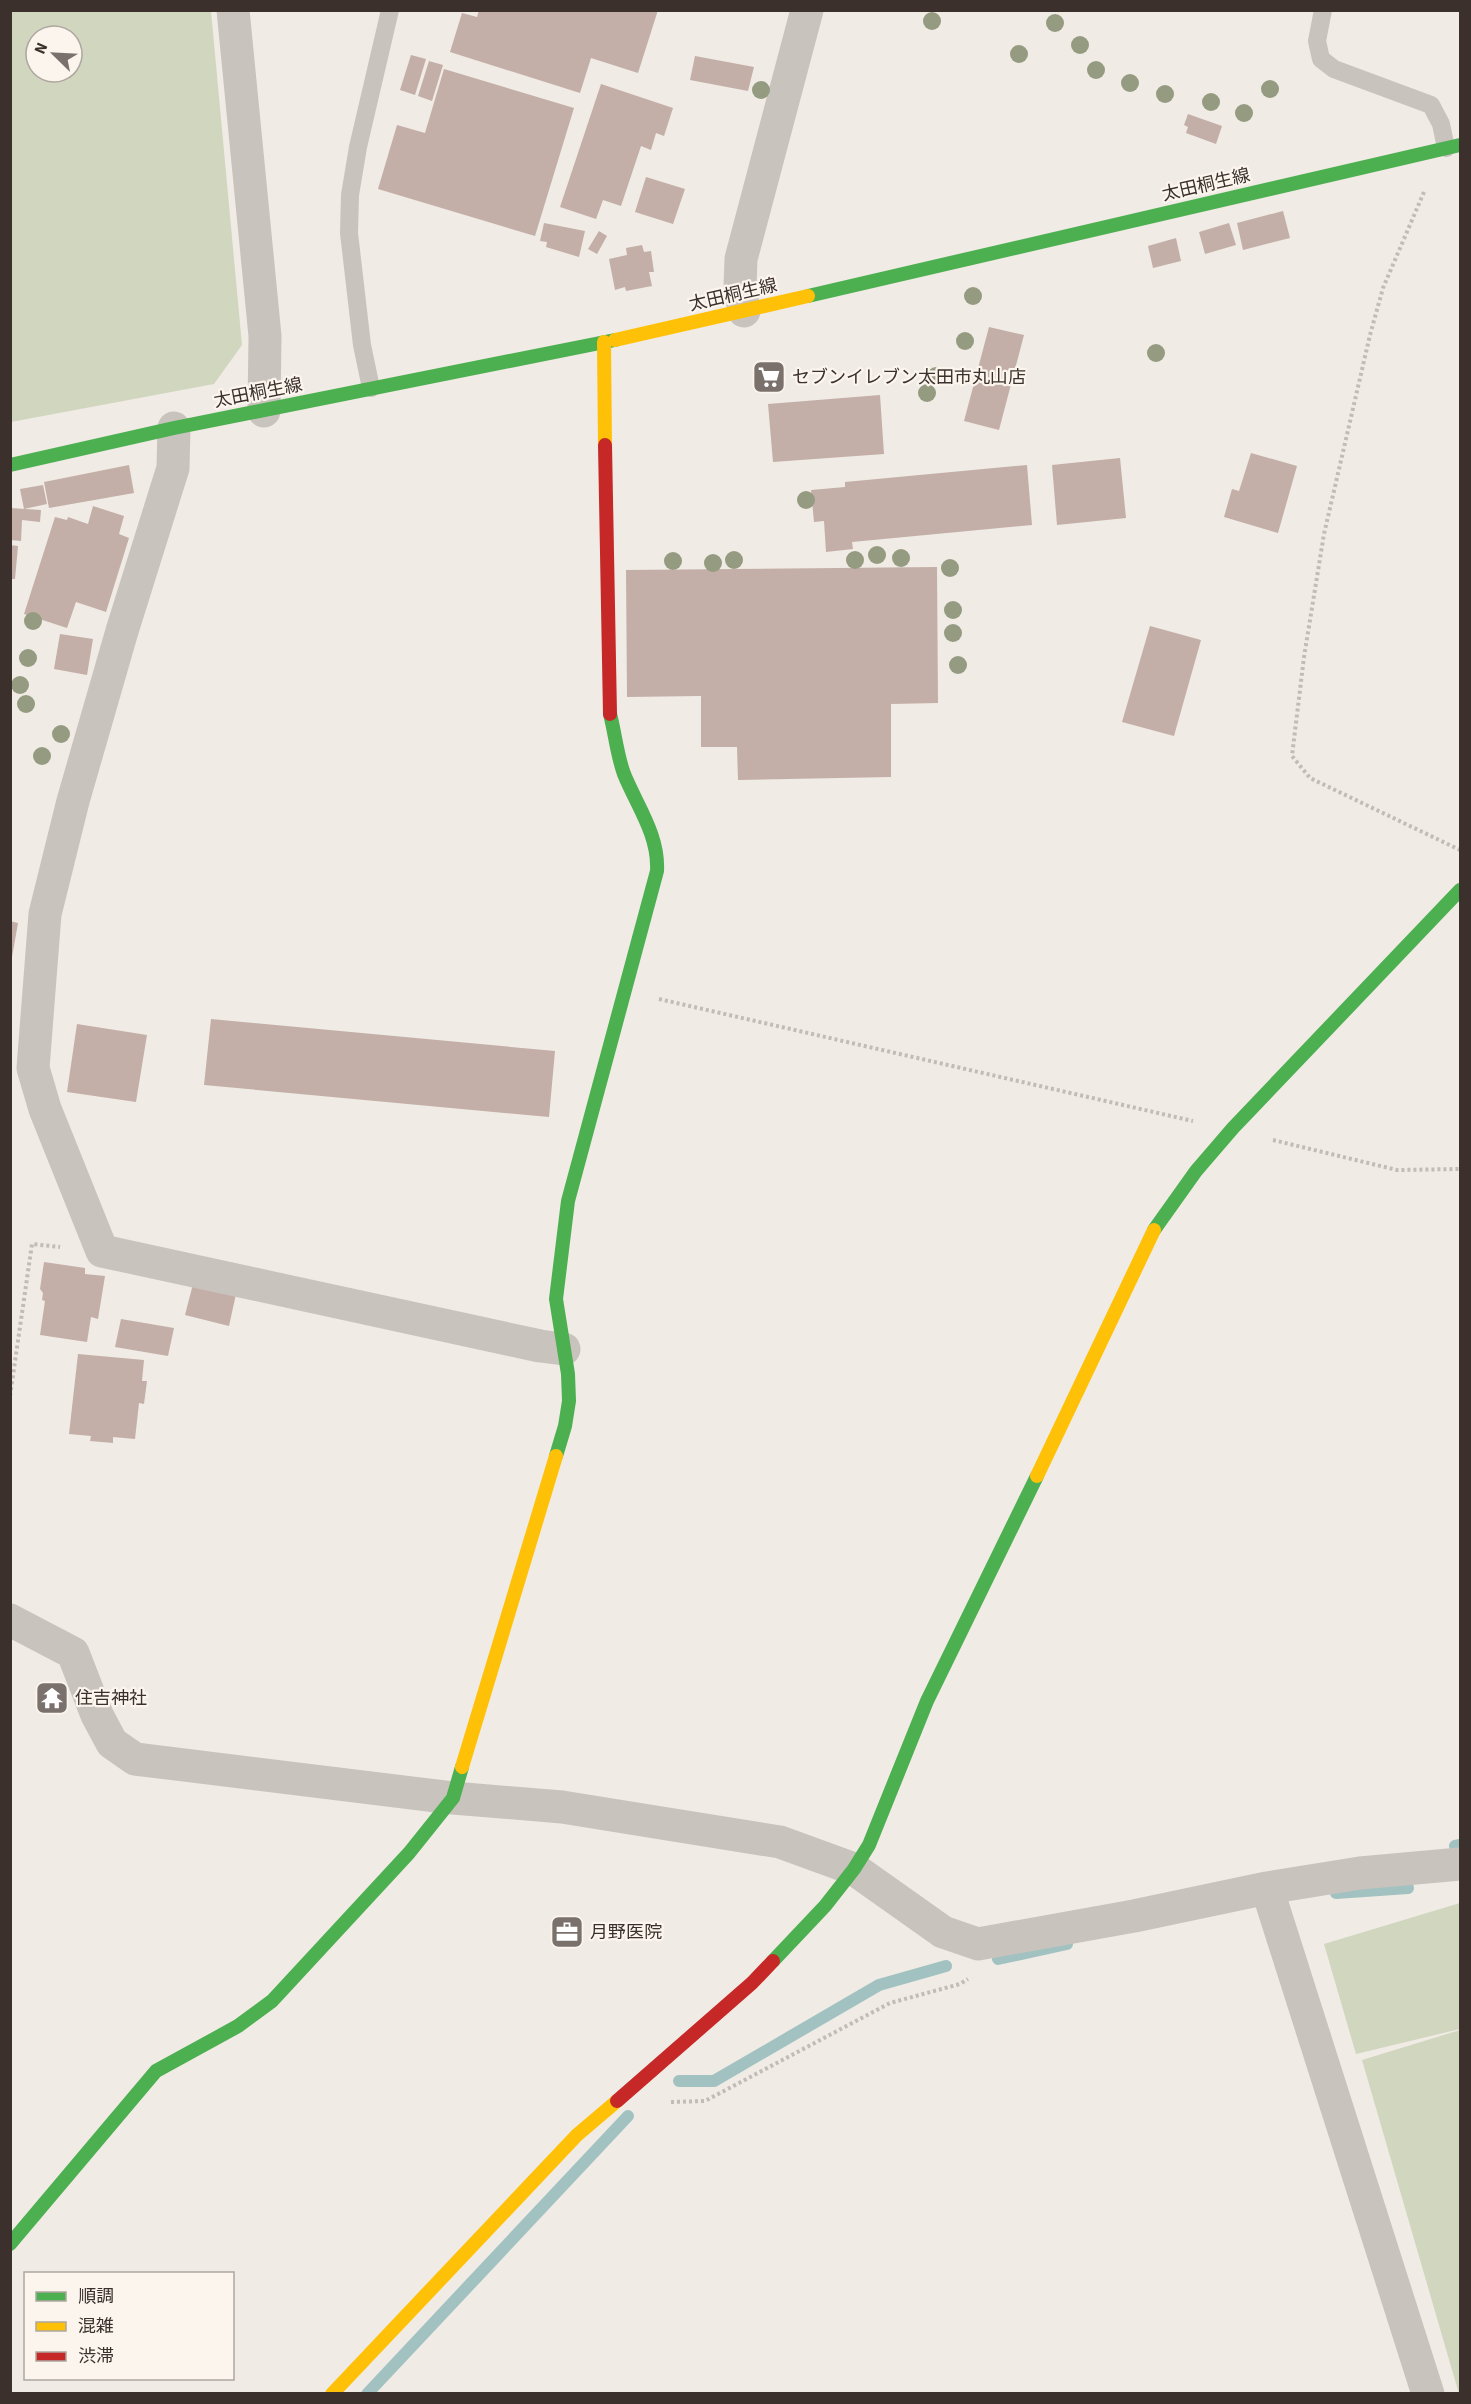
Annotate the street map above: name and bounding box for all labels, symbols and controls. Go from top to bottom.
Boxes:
north arrow [24,24,84,84]
text: N [29,39,53,58]
street label: 太田桐生線 [1159,163,1253,207]
street label: 太田桐生線 [686,273,780,317]
supermarket icon: セブンイレブン太田市丸山店 [751,359,787,395]
place label: セブンイレブン太田市丸山店 [792,365,1026,390]
street label: 太田桐生線 [211,372,305,414]
temple icon: 住吉神社 [34,1680,70,1716]
place label: 住吉神社 [75,1686,147,1711]
office icon: 月野医院 [549,1914,585,1950]
place label: 月野医院 [590,1920,662,1945]
legend [24,2272,234,2380]
text: 順調 [78,2284,114,2309]
text: 混雑 [78,2314,114,2339]
text: 渋滞 [78,2344,114,2369]

